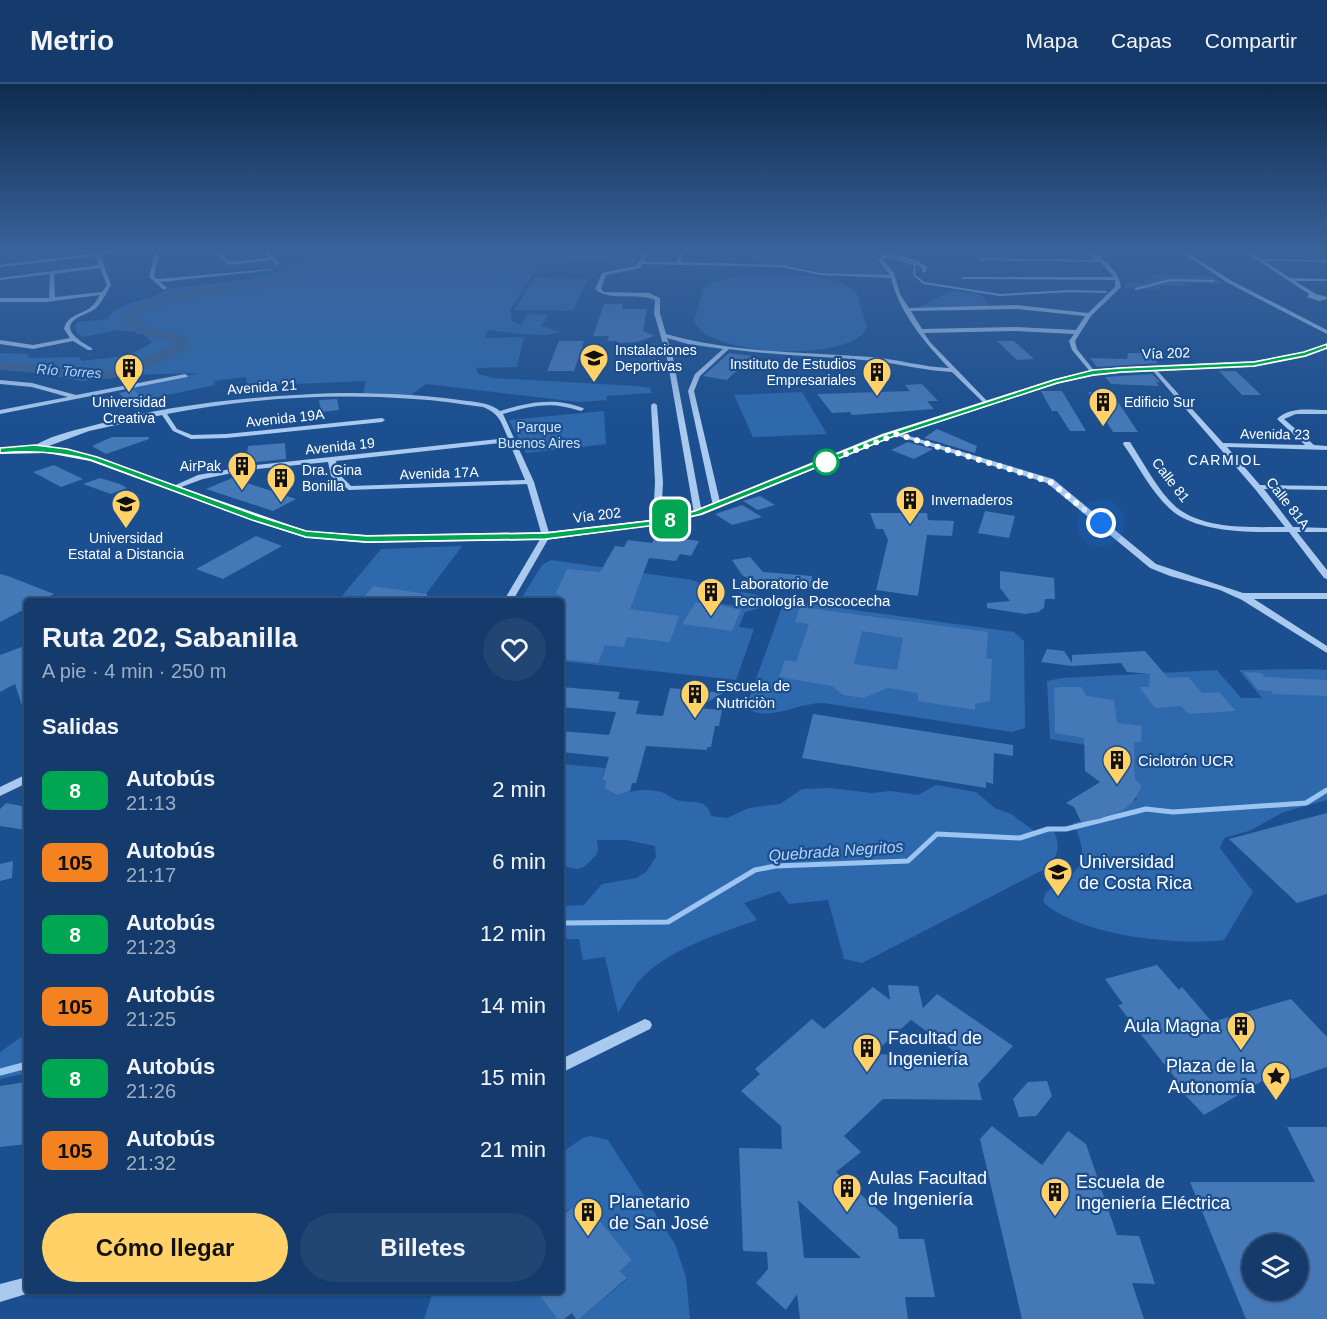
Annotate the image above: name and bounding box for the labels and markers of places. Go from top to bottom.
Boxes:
school or university icon: Instalaciones Deportivas [578,342,610,384]
place label: Instalaciones Deportivas [615,342,697,374]
building icon: Universidad Creativa [113,352,145,394]
place label: Instituto de Estudios Empresariales [730,356,856,388]
building icon: Instituto de Estudios Empresariales [861,356,893,398]
building icon: Edificio Sur [1087,386,1119,428]
place label: Universidad Creativa [92,394,166,426]
place label: Edificio Sur [1124,394,1195,410]
unlabelled marker [813,449,839,475]
building icon: AirPak [226,450,258,492]
place label: AirPak [180,458,222,474]
building icon: Dra. Gina Bonilla [265,462,297,504]
place label: Dra. Gina Bonilla [302,462,362,494]
building icon: Invernaderos [894,484,926,526]
school or university icon: Universidad Estatal a Distancia [110,488,142,530]
place label: Invernaderos [931,492,1013,508]
place label: Universidad Estatal a Distancia [68,530,184,562]
place label: Laboratorio de Tecnología Poscocecha [732,575,891,609]
building icon: Laboratorio de Tecnología Poscocecha [695,576,727,618]
place label: Escuela de Nutriciòn [716,677,790,711]
building icon: Escuela de Nutriciòn [679,678,711,720]
building icon: Ciclotrón UCR [1101,744,1133,786]
place label: Ciclotrón UCR [1138,752,1234,769]
place label: Universidad de Costa Rica [1079,852,1193,893]
school or university icon: Universidad de Costa Rica [1042,856,1074,898]
building icon: Aula Magna [1225,1010,1257,1052]
place label: Aula Magna [1124,1016,1221,1036]
place label: Facultad de Ingeniería [888,1028,982,1069]
building icon: Facultad de Ingeniería [851,1032,883,1074]
place label: Plaza de la Autonomía [1166,1056,1256,1097]
place icon: Plaza de la Autonomía [1260,1060,1292,1102]
place label: Aulas Facultad de Ingeniería [868,1168,987,1209]
building icon: Aulas Facultad de Ingeniería [831,1172,863,1214]
place label: Escuela de Ingeniería Eléctrica [1076,1172,1231,1213]
building icon: Escuela de Ingeniería Eléctrica [1039,1176,1071,1218]
place label: Planetario de San José [609,1192,709,1233]
building icon: Planetario de San José [572,1196,604,1238]

